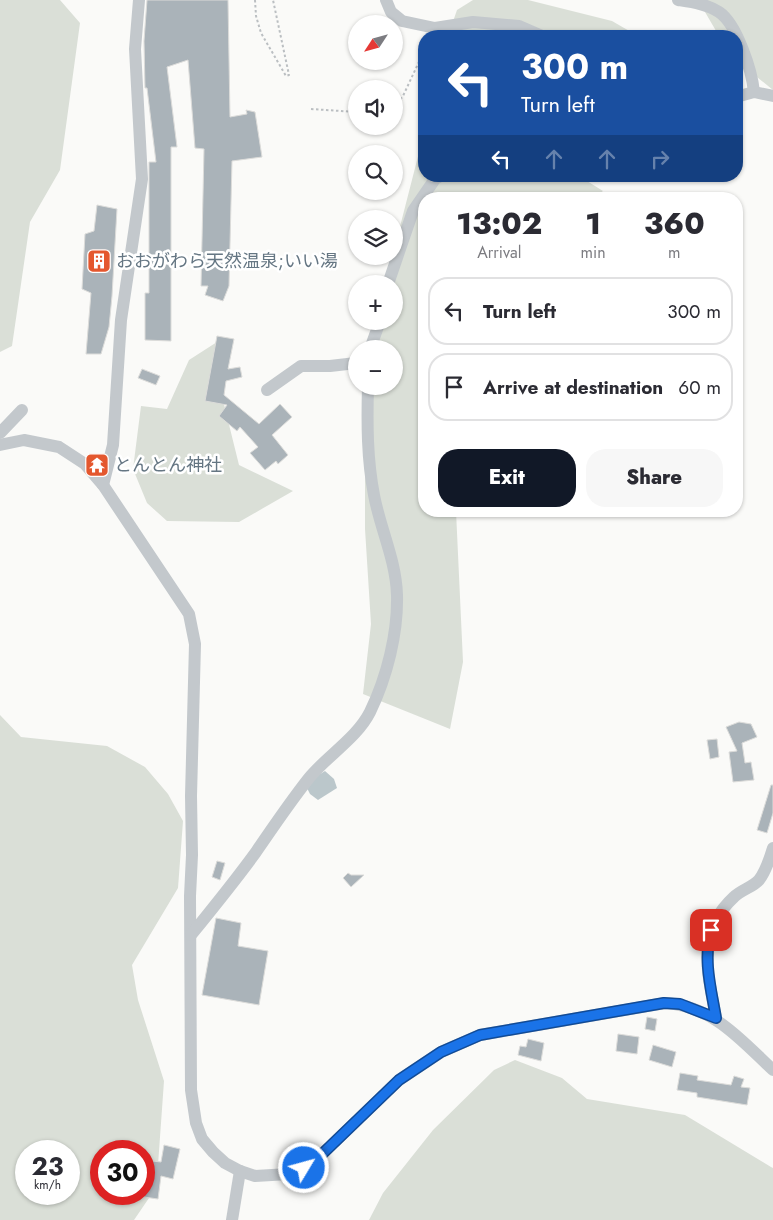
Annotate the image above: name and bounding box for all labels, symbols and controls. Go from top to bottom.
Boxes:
north arrow [348,15,402,70]
map controls [348,15,403,395]
text: 300 m [521,42,628,92]
icon: left [438,50,503,115]
button: sound [348,80,403,135]
text: Turn left [521,88,595,120]
button: search [348,145,403,200]
icon: left [487,145,515,173]
icon: ahead [540,145,568,173]
icon: ahead [593,145,621,173]
icon: right [646,145,674,173]
text: 13:02 [456,202,542,245]
text: 1 [585,202,601,245]
text: 360 [644,202,705,245]
button: layers [348,210,403,265]
text: Arrival [477,241,521,264]
text: min [581,241,606,264]
text: m [668,241,681,264]
building icon: おおがわら天然温泉;いい湯 [86,248,112,274]
place label: おおがわら天然温泉;いい湯 [116,248,338,274]
button: + [348,275,403,330]
icon: left [440,297,468,325]
text: Turn left [483,298,556,325]
text: 300 m [667,298,721,325]
button: − [348,340,403,395]
icon: arrive [440,373,468,401]
text: Arrive at destination [483,374,663,401]
text: 60 m [678,374,721,401]
button: Exit [438,449,576,507]
button: Share [586,449,723,507]
temple icon: とんとん神社 [84,452,110,478]
place label: とんとん神社 [114,452,222,478]
pin [690,909,732,951]
icon: arrive [697,916,725,944]
speed limit sign: 30 [90,1140,155,1205]
position arrow [277,1141,329,1193]
text: 23 [32,1148,63,1184]
text: km/h [34,1176,61,1194]

